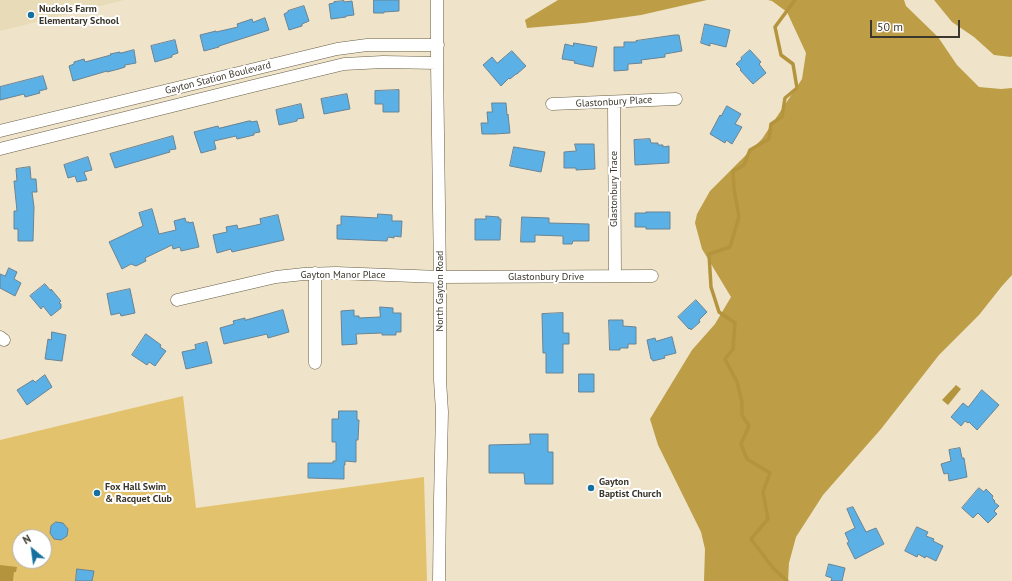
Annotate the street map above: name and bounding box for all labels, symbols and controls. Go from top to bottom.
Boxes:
place label: Nuckols Farm Elementary School [39,3,119,26]
marker: Nuckols Farm Elementary School [26,10,36,20]
scale bar [872,12,962,38]
text: 50 m [877,19,903,34]
street label: Gayton Station Boulevard [164,59,272,97]
street label: Glastonbury Place [575,94,653,110]
street label: Glastonbury Trace [608,151,620,227]
street label: North Gayton Road [434,250,446,332]
street label: Gayton Manor Place [300,269,386,281]
street label: Glastonbury Drive [508,271,584,283]
place label: Gayton Baptist Church [599,476,661,500]
place label: Fox Hall Swim & Racquet Club [105,481,172,504]
marker: Gayton Baptist Church [586,483,596,493]
marker: Fox Hall Swim & Racquet Club [92,488,102,498]
north arrow [12,529,52,569]
text: N [20,532,33,547]

